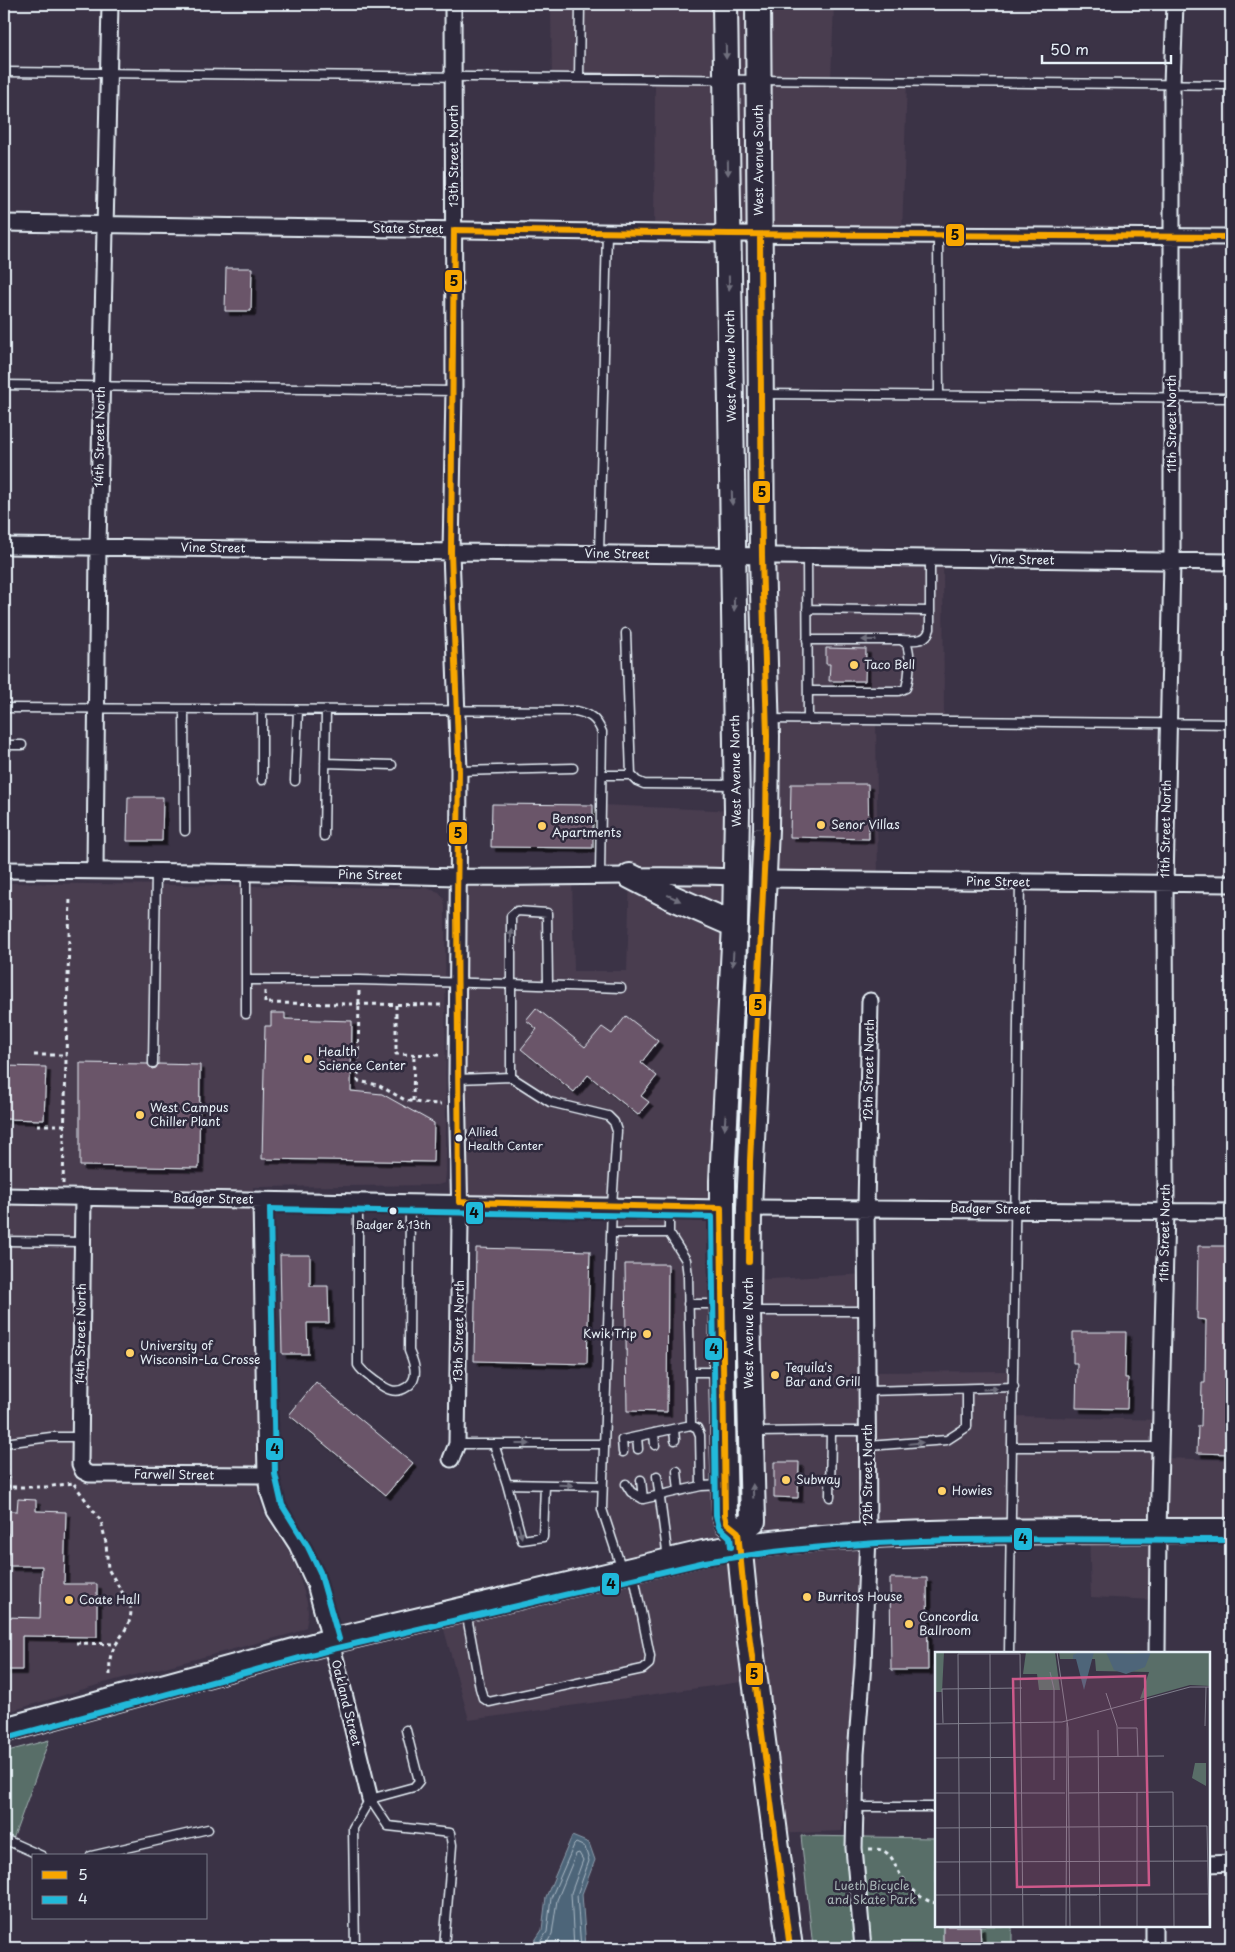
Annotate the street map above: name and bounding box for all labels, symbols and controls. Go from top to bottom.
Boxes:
scale bar [1042,32,1171,64]
text: 50 m [1050,37,1089,60]
one-way arrow [722,45,730,61]
street label: West Avenue South [749,104,767,216]
street label: 13th Street North [444,105,462,207]
one-way arrow [724,160,732,176]
street label: State Street [372,218,444,238]
line badge: 5 [945,223,965,247]
text: 5 [951,224,960,245]
line badge: 5 [444,269,463,293]
text: 5 [450,270,459,291]
one-way arrow [726,275,734,291]
street label: West Avenue North [720,310,740,422]
street label: 11th Street North [1162,375,1180,473]
street label: 14th Street North [89,386,109,488]
line badge: 5 [752,480,771,504]
text: 5 [758,481,767,502]
one-way arrow [729,490,737,506]
street label: Vine Street [180,537,246,557]
street label: Vine Street [584,543,650,563]
street label: Vine Street [989,549,1055,569]
one-way arrow [731,597,739,613]
one-way arrow [861,636,877,644]
place label: Taco Bell [864,655,915,673]
marker: Taco Bell [848,659,860,671]
street label: West Avenue North [725,715,745,827]
street label: 11th Street North [1155,779,1175,878]
place label: Benson Apartments [552,809,622,841]
place label: Senor Villas [831,815,900,833]
marker: Senor Villas [815,819,827,831]
marker: Benson Apartments [536,820,548,832]
line badge: 5 [448,821,468,845]
text: 5 [454,822,463,843]
street label: Pine Street [338,864,402,884]
street label: Pine Street [966,871,1030,891]
one-way arrow [667,894,681,902]
one-way arrow [506,928,514,944]
one-way arrow [729,951,737,967]
line badge: 5 [748,993,767,1017]
text: 5 [754,994,763,1015]
street label: 12th Street North [858,1019,878,1121]
place label: Health Science Center [318,1042,406,1074]
marker: Health Science Center [302,1053,314,1065]
place label: West Campus Chiller Plant [150,1098,229,1130]
marker: West Campus Chiller Plant [134,1109,146,1121]
one-way arrow [721,1114,729,1130]
place label: Allied Health Center [468,1123,544,1154]
marker: Allied Health Center [454,1133,464,1143]
street label: 11th Street North [1154,1183,1174,1282]
street label: Badger Street [172,1188,254,1208]
street label: Badger Street [949,1198,1031,1218]
line badge: 4 [465,1201,484,1225]
text: 4 [469,1202,479,1223]
marker: Badger & 13th [388,1206,398,1216]
place label: Badger & 13th [355,1216,431,1233]
street label: West Avenue North [739,1277,757,1389]
street label: 13th Street North [448,1280,468,1382]
street label: 14th Street North [70,1283,90,1385]
place label: Kwik Trip [583,1324,637,1342]
marker: Kwik Trip [641,1328,653,1340]
place label: University of Wisconsin-La Crosse [140,1336,260,1368]
line badge: 4 [704,1337,723,1361]
text: 4 [709,1338,719,1359]
marker: University of Wisconsin-La Crosse [124,1347,136,1359]
place label: Tequila's Bar and Grill [785,1358,861,1390]
marker: Tequila's Bar and Grill [769,1369,781,1381]
one-way arrow [982,1384,998,1392]
street label: 12th Street North [858,1424,876,1526]
line badge: 4 [265,1437,284,1461]
text: 4 [270,1438,280,1459]
one-way arrow [909,1438,925,1446]
one-way arrow [515,1440,531,1448]
street label: Farwell Street [134,1464,214,1484]
place label: Subway [796,1470,841,1488]
marker: Subway [780,1474,792,1486]
one-way arrow [559,1481,575,1489]
place label: Howies [952,1481,993,1499]
one-way arrow [748,1483,756,1499]
marker: Howies [936,1485,948,1497]
one-way arrow [516,1524,524,1539]
line badge: 4 [1013,1527,1033,1551]
text: 4 [1018,1528,1028,1549]
line badge: 4 [601,1572,620,1596]
text: 4 [606,1573,616,1594]
place label: Burritos House [817,1587,903,1605]
place label: Coate Hall [79,1590,140,1608]
marker: Burritos House [801,1591,813,1603]
marker: Coate Hall [63,1594,75,1606]
place label: Concordia Ballroom [919,1607,979,1639]
marker: Concordia Ballroom [903,1618,915,1630]
inset map [935,1652,1210,1927]
street label: Oakland Street [328,1658,366,1748]
line badge: 5 [745,1662,764,1686]
text: 5 [750,1663,759,1684]
legend [32,1854,208,1920]
text: 5 [78,1862,88,1885]
park label: Lueth Bicycle and Skate Park [827,1876,917,1908]
text: 4 [78,1886,88,1909]

